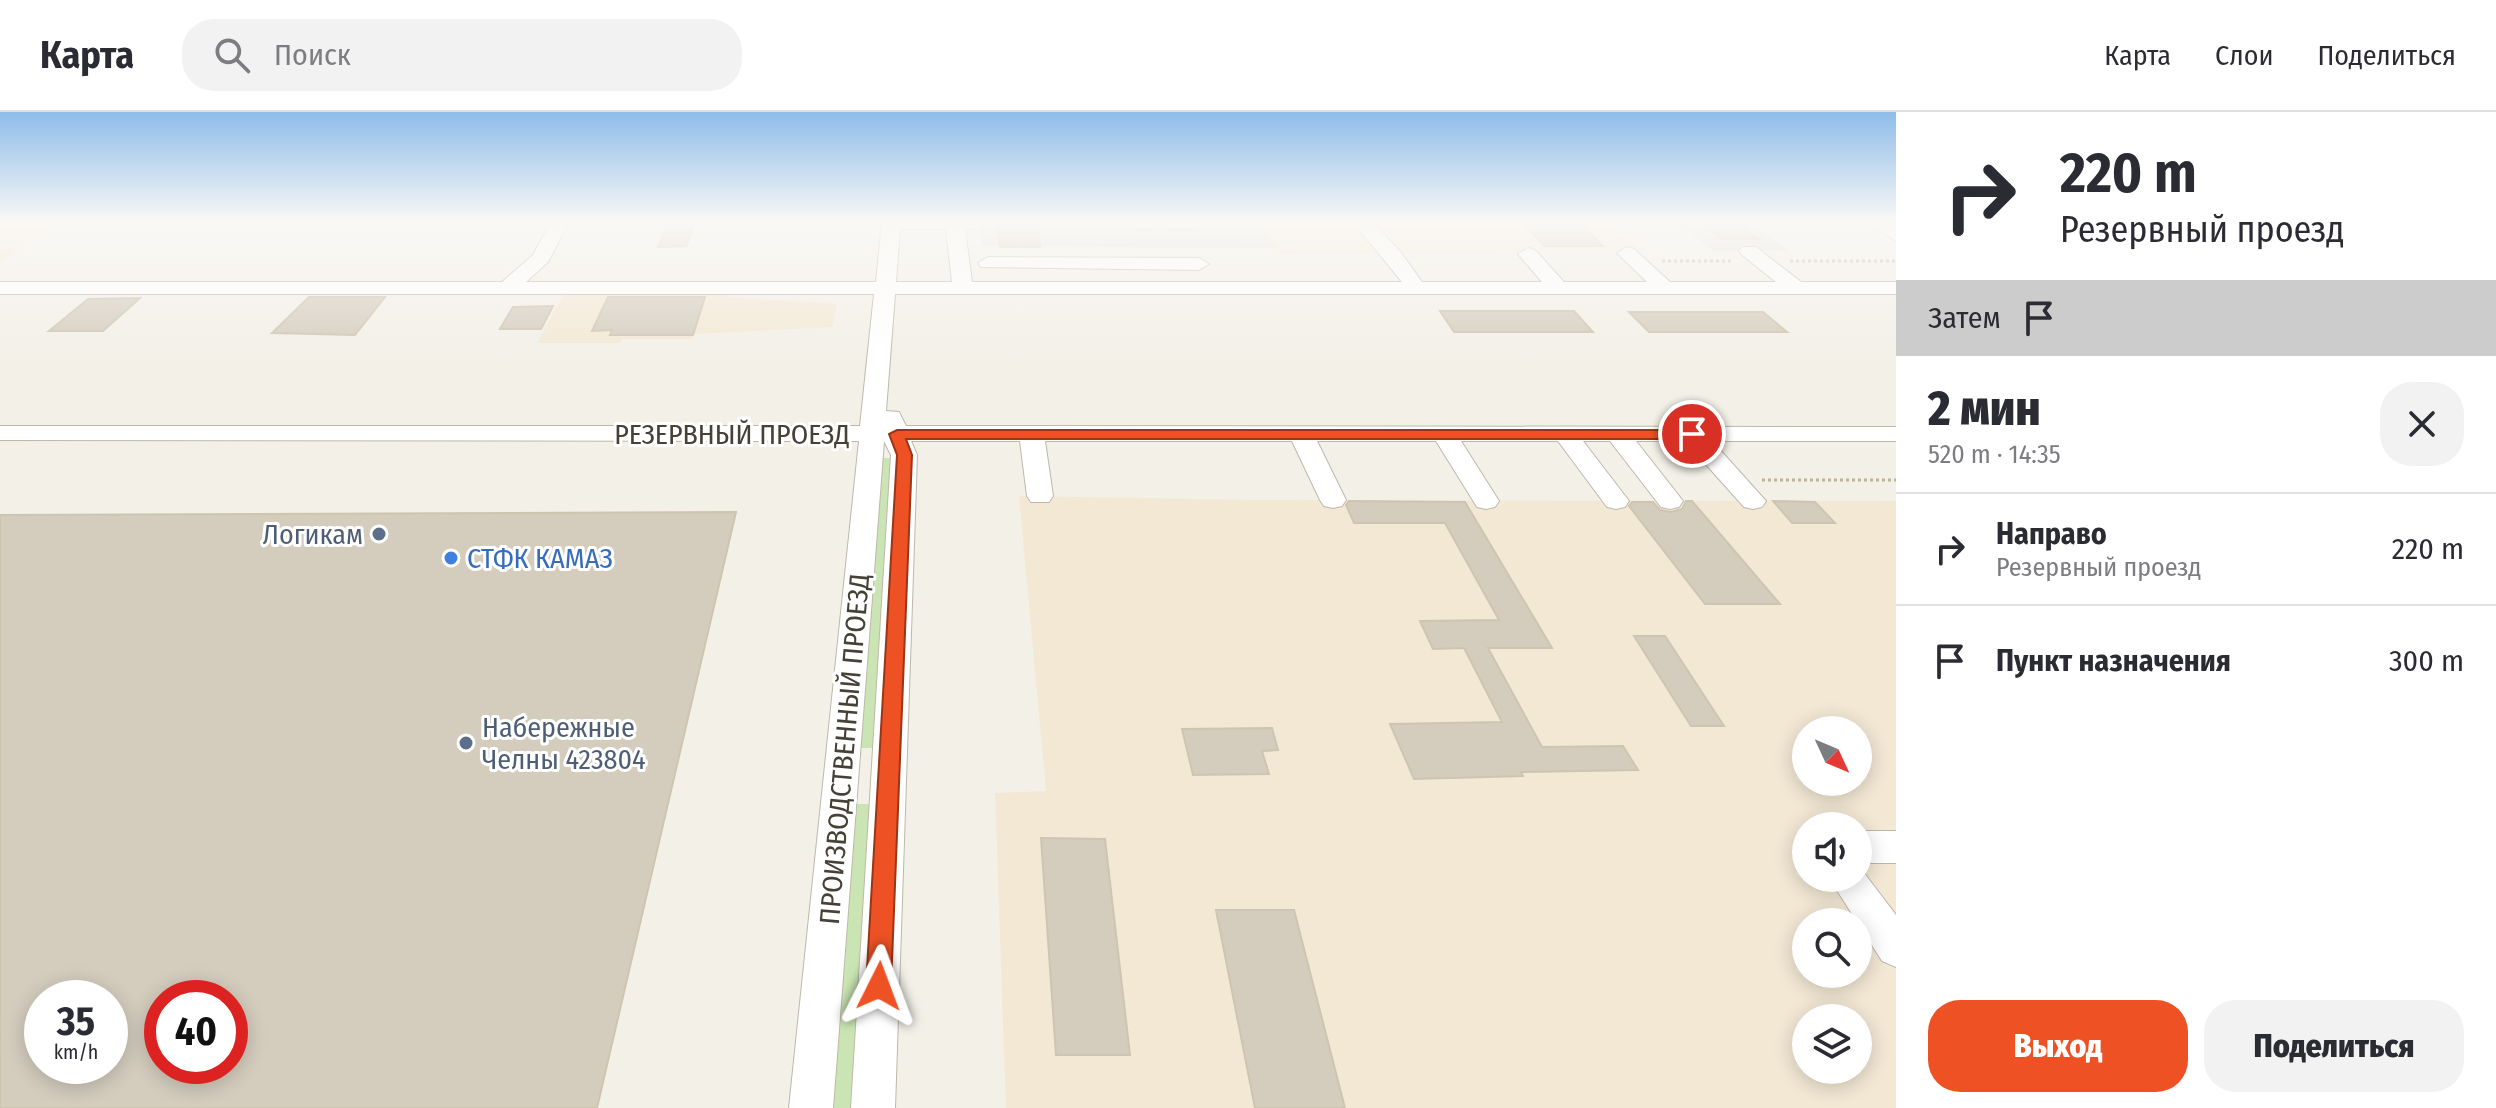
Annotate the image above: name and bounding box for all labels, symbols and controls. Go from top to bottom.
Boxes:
search box [182,19,742,91]
text: Карта [40,32,134,78]
icon: search [210,33,254,77]
text: Поиск [274,37,351,73]
text: Карта [2104,39,2171,72]
text: Слои [2215,39,2273,72]
text: Поделиться [2317,39,2456,72]
text: 220 m [2060,140,2197,207]
icon: right [1928,144,2032,248]
text: Резервный проезд [2060,208,2344,252]
icon: arrive [2017,296,2061,340]
text: Затем [1928,300,2001,336]
text: 2 мин [1928,380,2041,438]
button: close [2380,382,2464,466]
pin [1658,400,1726,468]
icon: arrive [1670,412,1714,456]
street label: РЕЗЕРВНЫЙ ПРОЕЗД [614,418,850,451]
text: 520 m · 14:35 [1928,439,2061,470]
text: Направо [1996,516,2107,552]
place label: Логикам [262,518,363,551]
marker: Логикам [370,525,388,543]
icon: right [1928,527,1972,571]
text: 220 m [2392,531,2464,567]
place label: СТФК КАМАЗ [467,542,613,575]
marker: СТФК КАМАЗ [442,549,460,567]
text: Резервный проезд [1996,552,2201,583]
street label: ПРОИЗВОДСТВЕННЫЙ ПРОЕЗД [813,572,876,926]
icon: arrive [1928,639,1972,683]
text: Пункт назначения [1996,643,2231,679]
text: 300 m [2389,643,2464,679]
place label: Набережные Челны 423804 [482,711,646,776]
north arrow [1792,716,1872,796]
map controls [1792,716,1872,1084]
marker: Набережные Челны 423804 [457,734,475,752]
button: sound [1792,812,1872,892]
button: search [1792,908,1872,988]
position arrow [837,944,921,1028]
speed limit sign: 40 [144,980,248,1084]
text: 35 [57,998,95,1046]
button: Выход [1928,1000,2188,1092]
button: Поделиться [2204,1000,2464,1092]
button: layers [1792,1004,1872,1084]
text: km/h [54,1040,98,1064]

